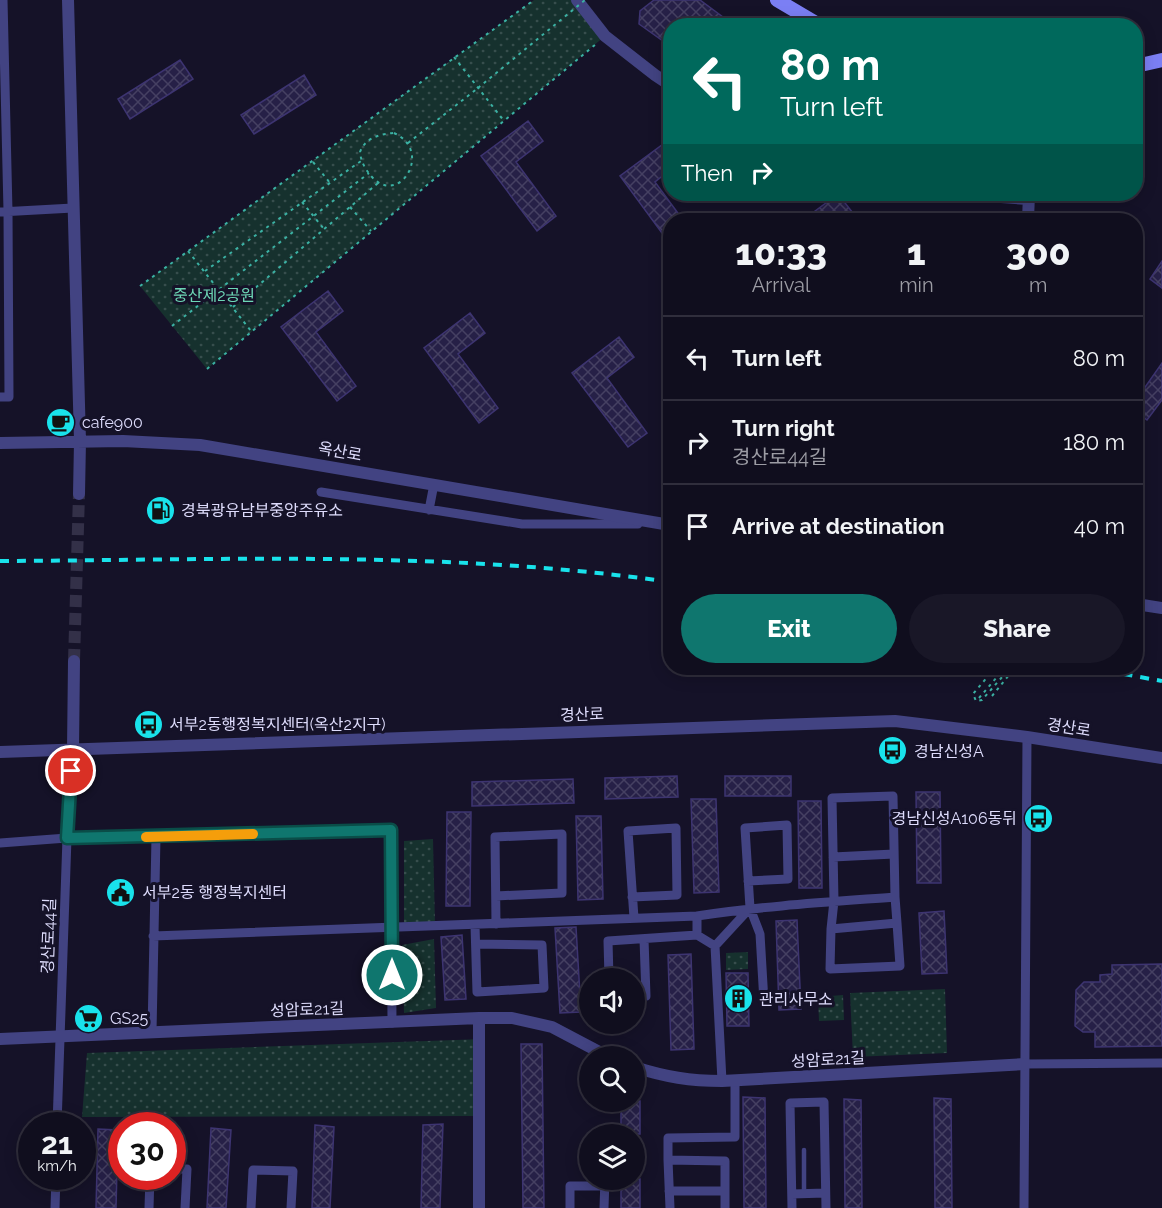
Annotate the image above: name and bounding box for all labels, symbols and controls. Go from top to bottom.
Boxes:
text: 80 m [780,41,880,90]
icon: left [681,42,759,120]
text: Turn left [780,91,883,122]
icon: right [745,156,778,189]
text: Then [681,160,733,186]
text: 10:33 [735,231,827,273]
text: 1 [907,231,926,273]
text: 300 [1006,231,1071,273]
text: Arrival [752,273,810,297]
text: min [899,273,934,297]
text: m [1029,273,1047,297]
park label: 중산제2공원 [173,286,255,305]
icon: left [681,342,714,375]
text: Turn left [732,345,822,371]
text: 80 m [1073,345,1125,371]
cafe icon: cafe900 [45,406,77,438]
place label: cafe900 [82,413,143,432]
text: Turn right [732,415,835,441]
icon: right [681,426,714,459]
text: 180 m [1063,429,1125,455]
street label: 옥산로 [317,438,364,465]
text: 경산로44길 [732,445,827,469]
fuel station icon: 경북광유남부중앙주유소 [144,494,176,526]
place label: 경북광유남부중앙주유소 [181,501,343,520]
icon: arrive [681,510,714,543]
text: Arrive at destination [732,513,945,539]
text: 40 m [1074,513,1125,539]
button: Exit [681,594,897,663]
button: Share [909,594,1125,663]
street label: 경산로 [560,704,605,725]
bus stop icon: 서부2동행정복지센터(옥산2지구) [132,708,164,740]
place label: 서부2동행정복지센터(옥산2지구) [169,715,386,734]
street label: 경산로 [1046,715,1092,740]
bus stop icon: 경남신성A [877,735,909,767]
place label: 경남신성A [914,742,984,761]
pin [45,745,96,796]
icon: arrive [54,754,87,787]
bus stop icon: 경남신성A106동뒤 [1022,802,1054,834]
place label: 경남신성A106동뒤 [892,809,1017,828]
public building icon: 서부2동 행정복지센터 [105,876,137,908]
place label: 서부2동 행정복지센터 [142,883,287,902]
street label: 경산로44길 [38,898,59,975]
position arrow [360,943,424,1007]
map controls [579,968,645,1190]
button: sound [579,968,645,1034]
building icon: 관리사무소 [722,983,754,1015]
place label: 관리사무소 [759,990,833,1009]
street label: 성암로21길 [270,999,344,1020]
supermarket icon: GS25 [73,1002,105,1034]
place label: GS25 [110,1009,149,1028]
button: search [579,1046,645,1112]
street label: 성암로21길 [791,1048,866,1071]
speed limit sign: 30 [108,1112,186,1190]
button: layers [579,1124,645,1190]
text: 21 [41,1126,73,1161]
text: km/h [37,1157,77,1175]

